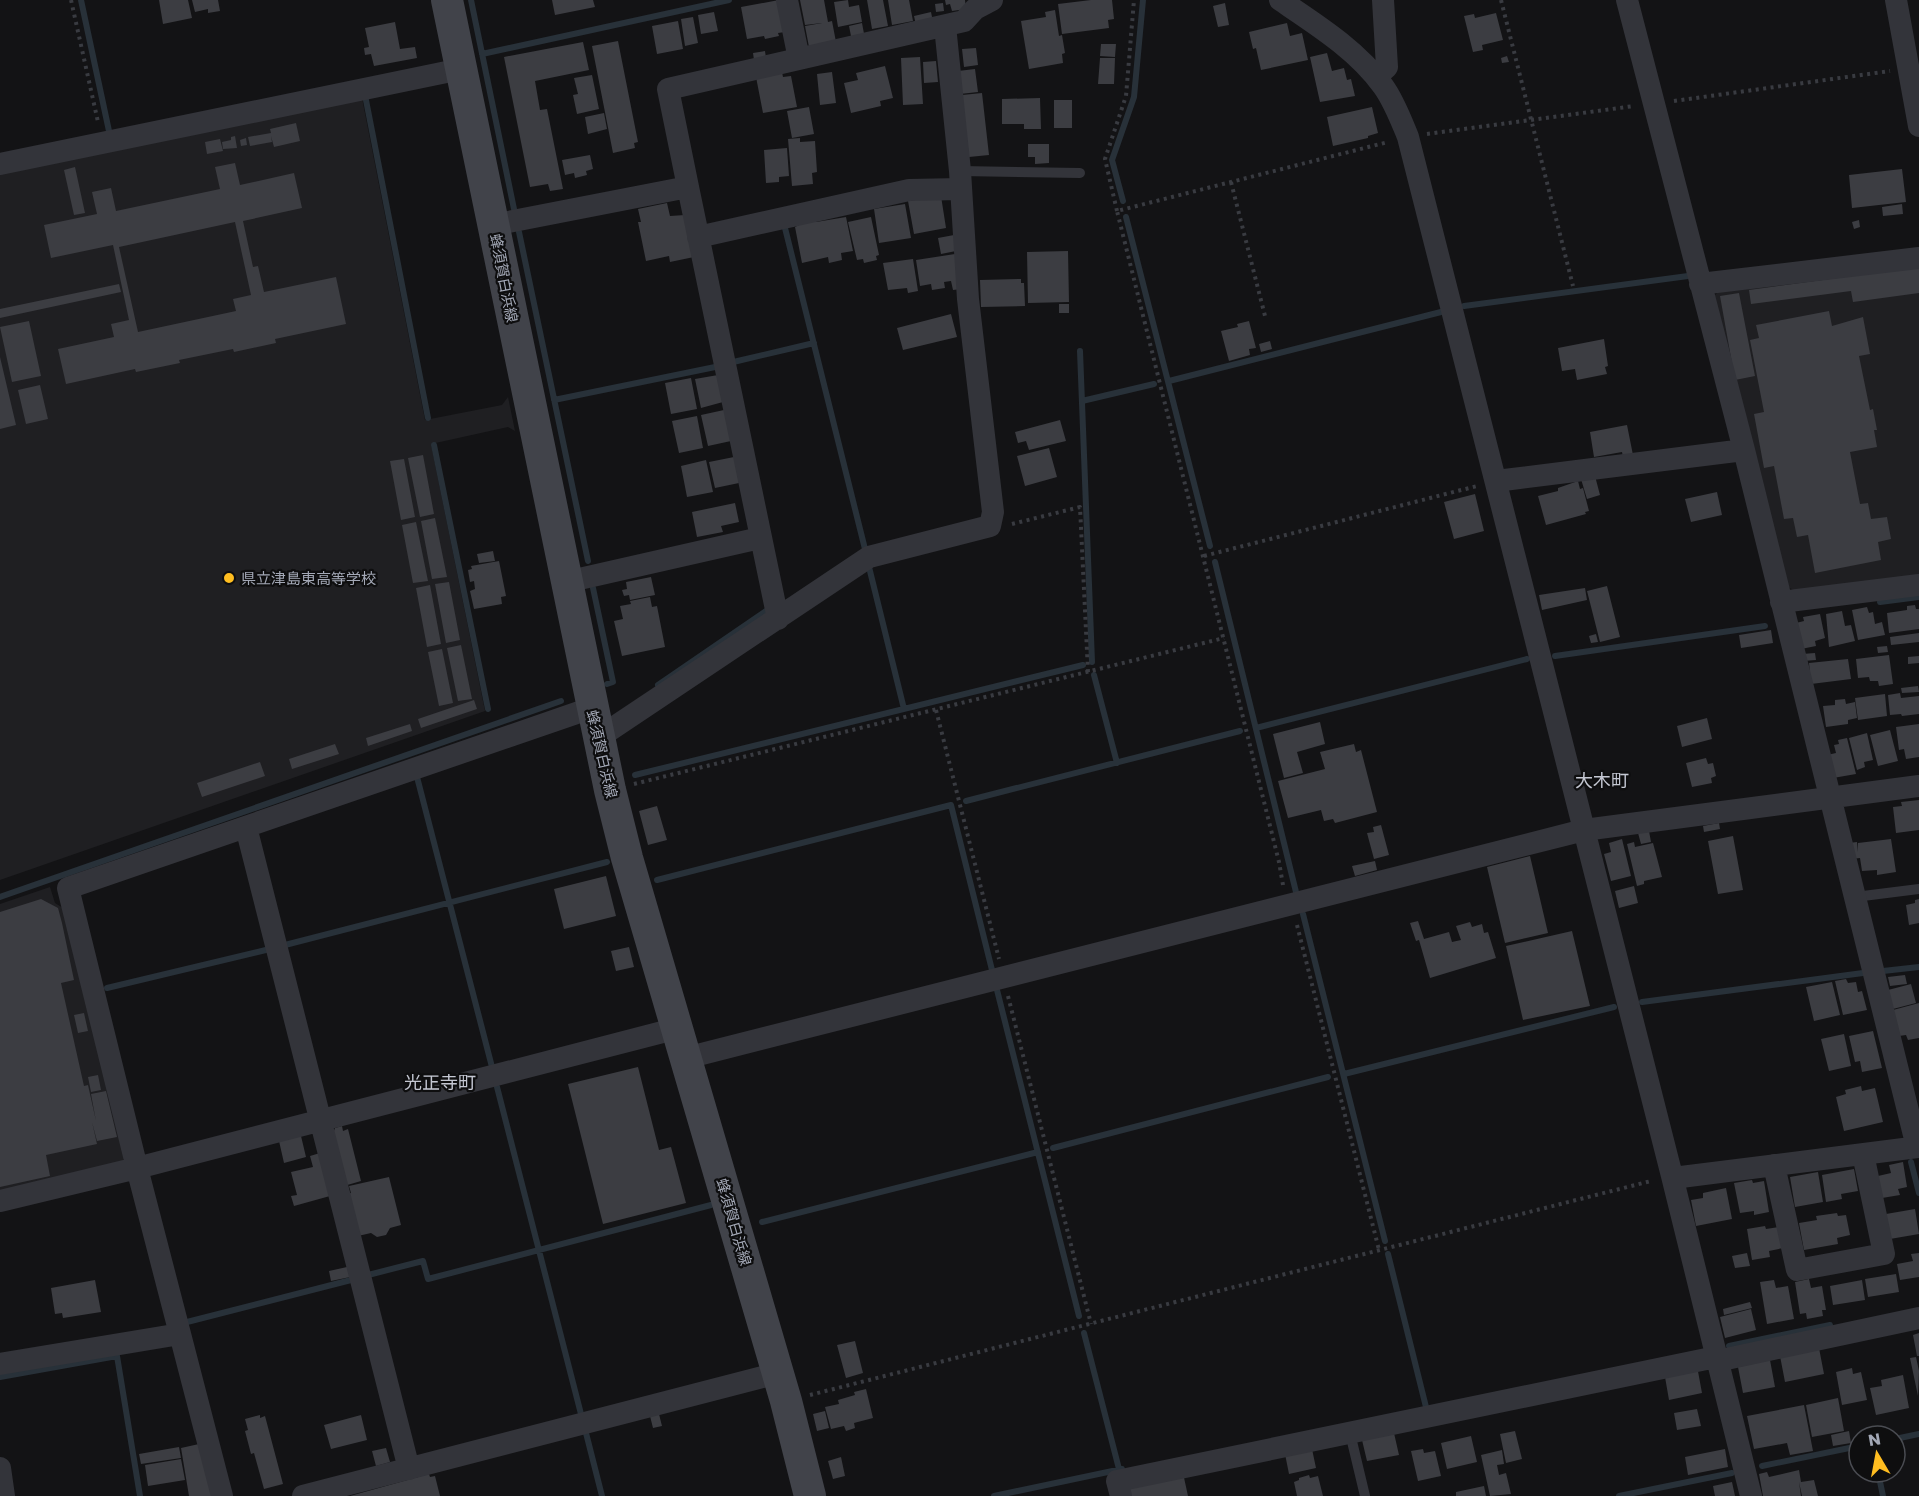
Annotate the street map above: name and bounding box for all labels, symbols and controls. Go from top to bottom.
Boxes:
street label: 蜂須賀白浜線 [485,232,523,324]
place label: 県立津島東高等学校 [241,568,376,589]
marker: 県立津島東高等学校 [222,571,236,585]
street label: 蜂須賀白浜線 [582,708,622,800]
district label: 大木町 [1575,768,1629,793]
district label: 光正寺町 [404,1070,476,1095]
street label: 蜂須賀白浜線 [712,1176,756,1268]
north arrow [1847,1424,1907,1484]
text: N [1867,1427,1882,1452]

